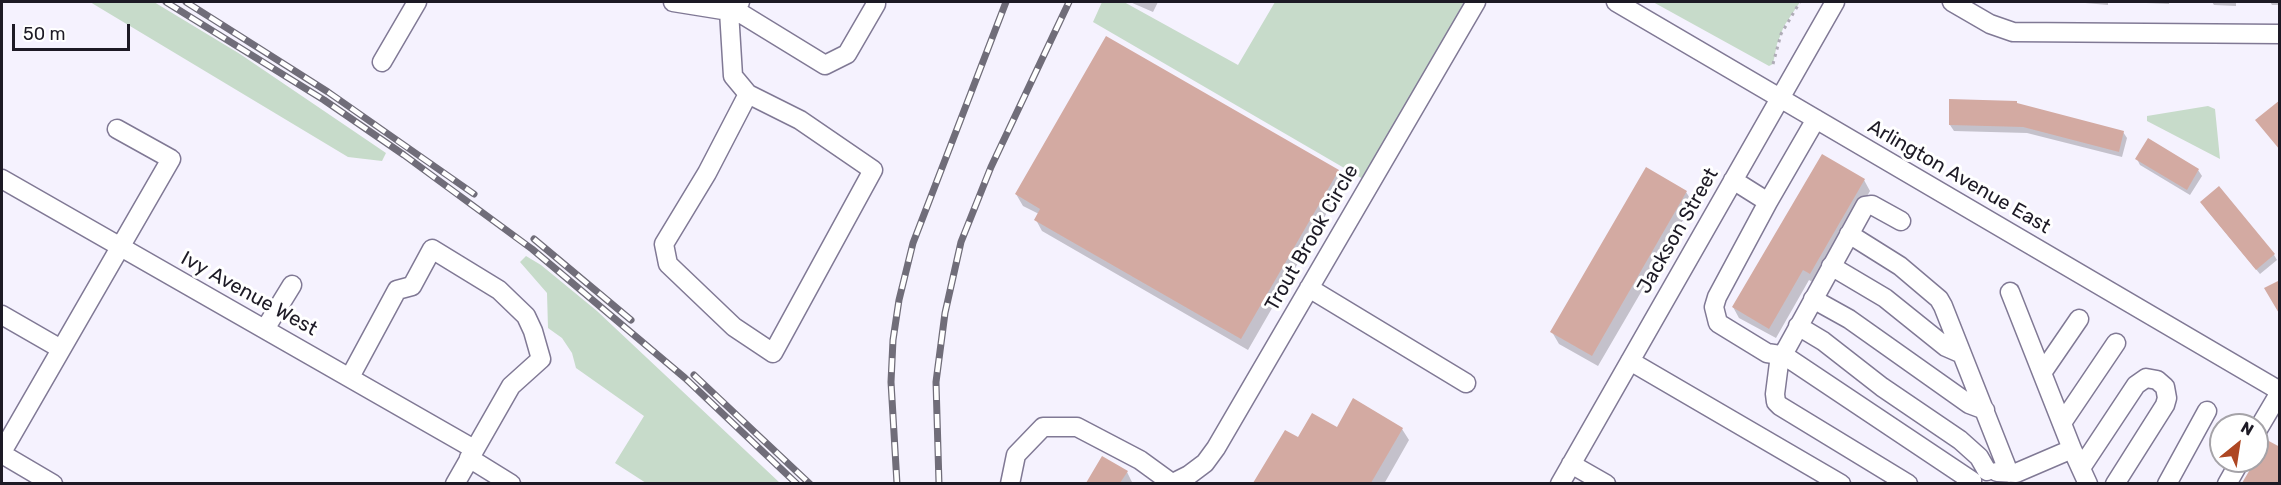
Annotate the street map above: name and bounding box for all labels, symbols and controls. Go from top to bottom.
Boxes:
scale bar [15,12,134,50]
text: 50 m [23,23,66,45]
street label: Arlington Avenue East [1863,115,2055,239]
street label: Trout Brook Circle [1260,160,1364,316]
street label: Jackson Street [1632,164,1724,298]
street label: Ivy Avenue West [177,247,321,341]
north arrow [2209,413,2269,473]
text: N [2238,418,2257,440]

